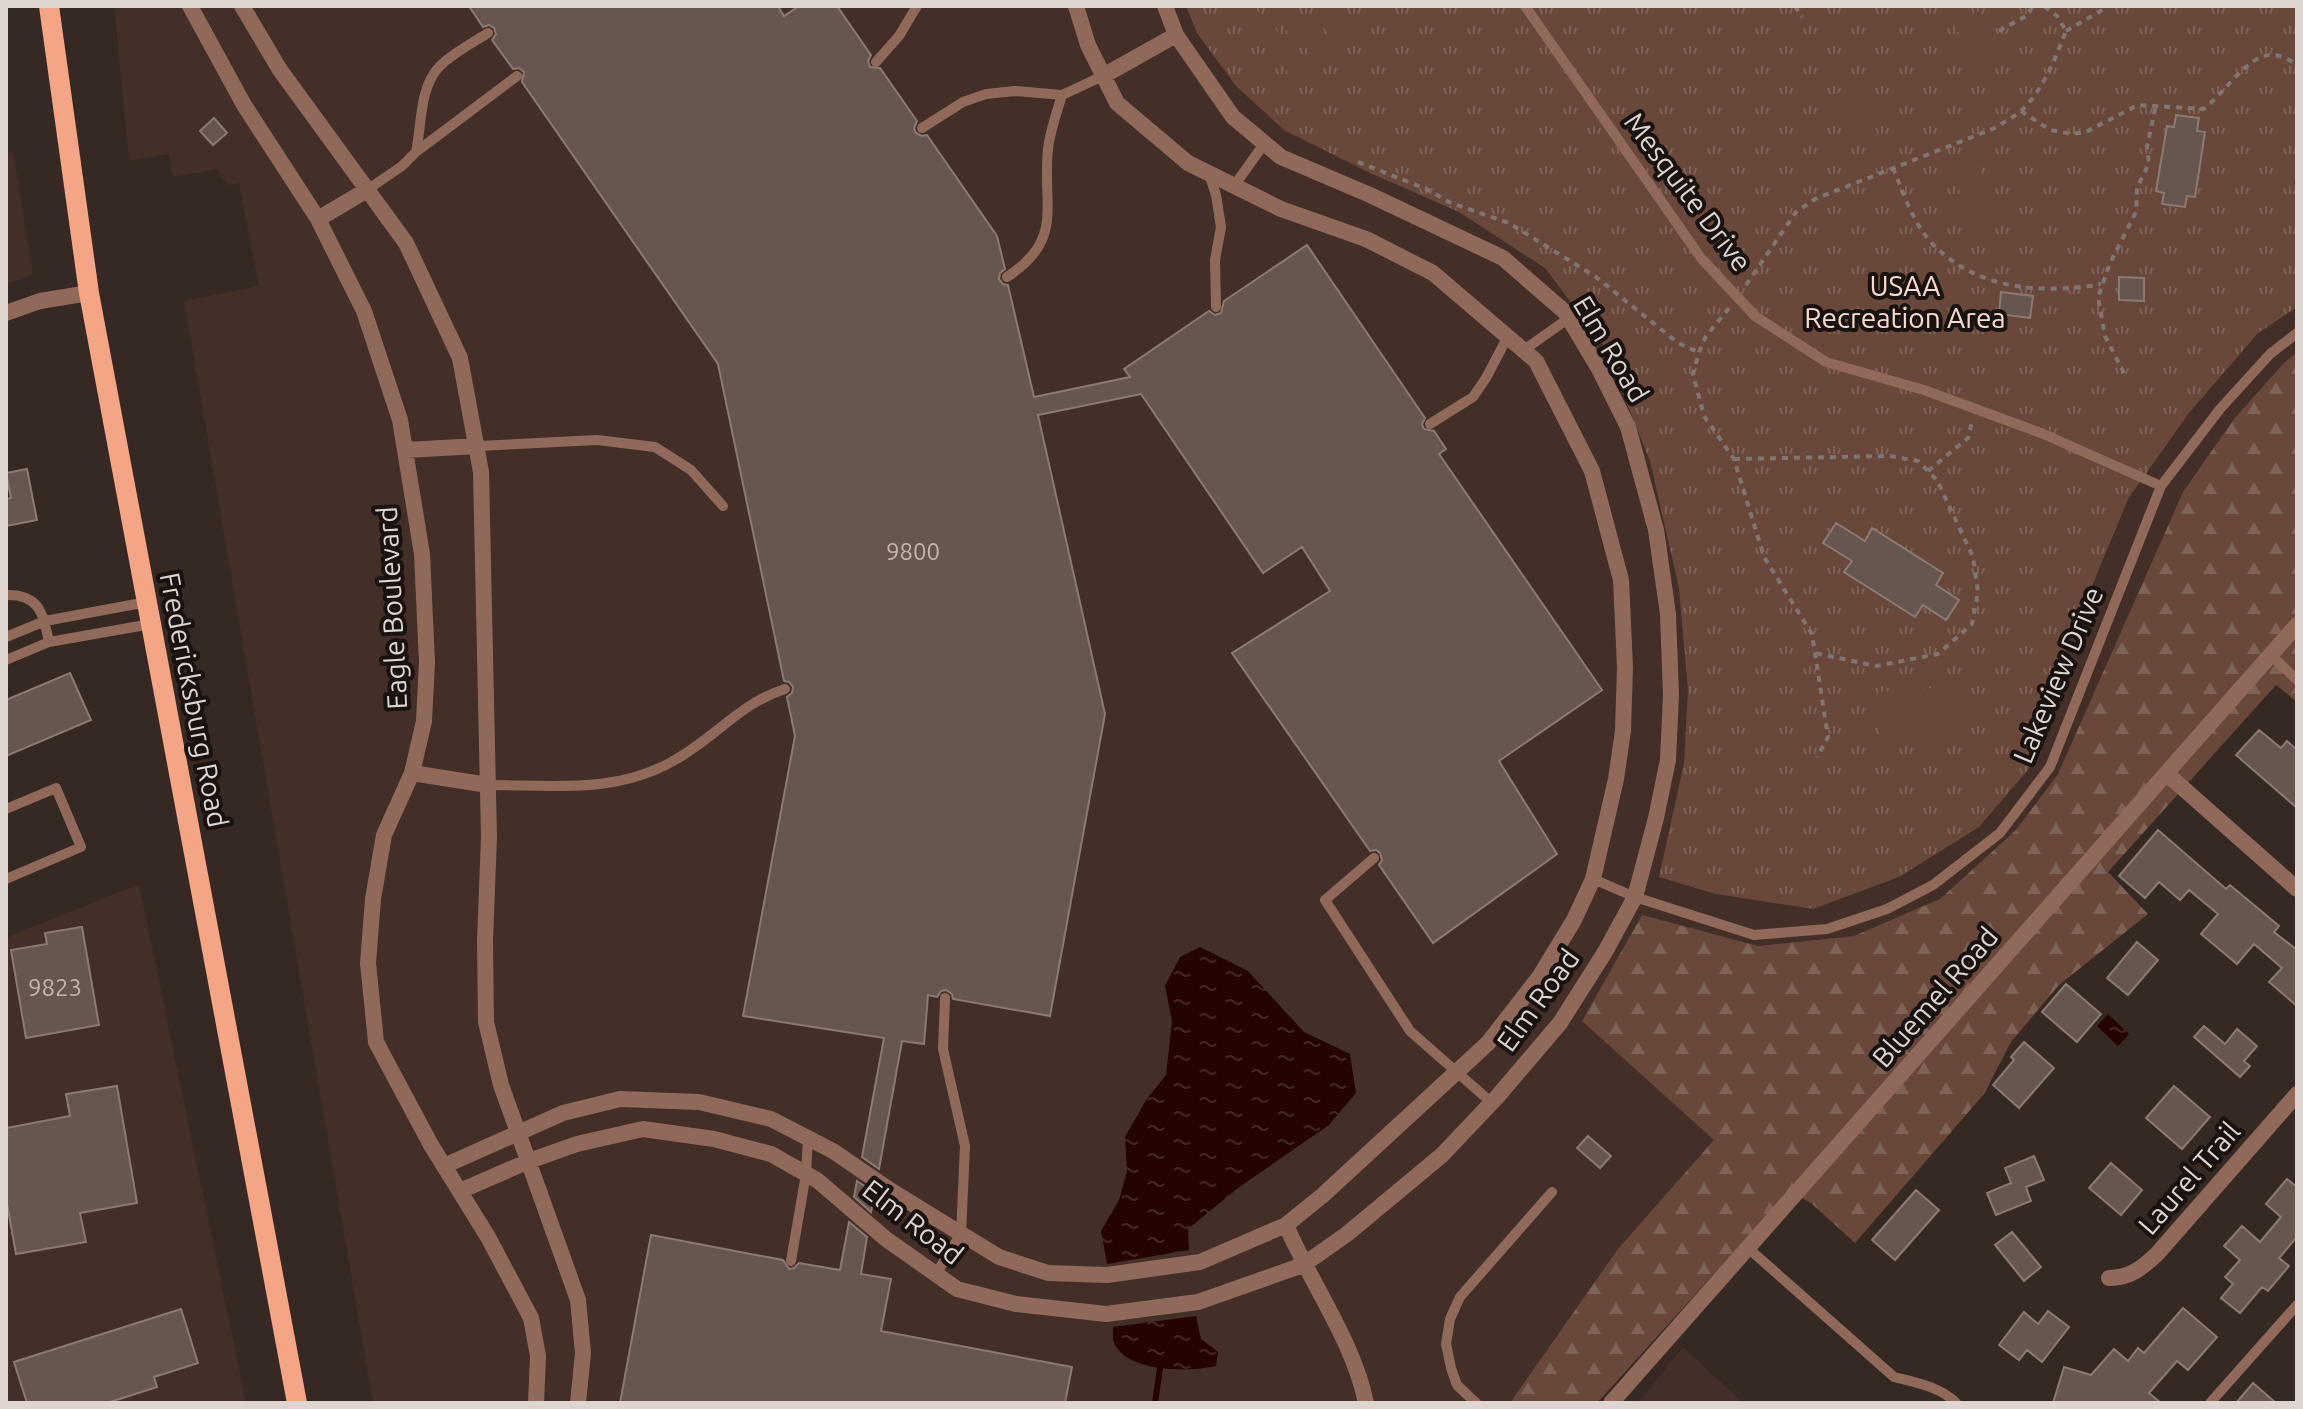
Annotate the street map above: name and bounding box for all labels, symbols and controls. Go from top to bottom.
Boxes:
street label: Mesquite Drive [1619,106,1758,277]
park label: USAA Recreation Area [1804,270,2006,333]
street label: Elm Road [1568,290,1655,407]
street label: Eagle Boulevard [371,506,412,710]
house number: 9800 [886,538,940,565]
street label: Fredericksburg Road [155,570,234,830]
street label: Lakeview Drive [2007,582,2109,767]
street label: Bluemel Road [1866,921,2004,1073]
street label: Elm Road [1490,943,1585,1057]
house number: 9823 [28,974,82,1001]
street label: Laurel Trail [2132,1115,2246,1240]
street label: Elm Road [857,1173,969,1270]

